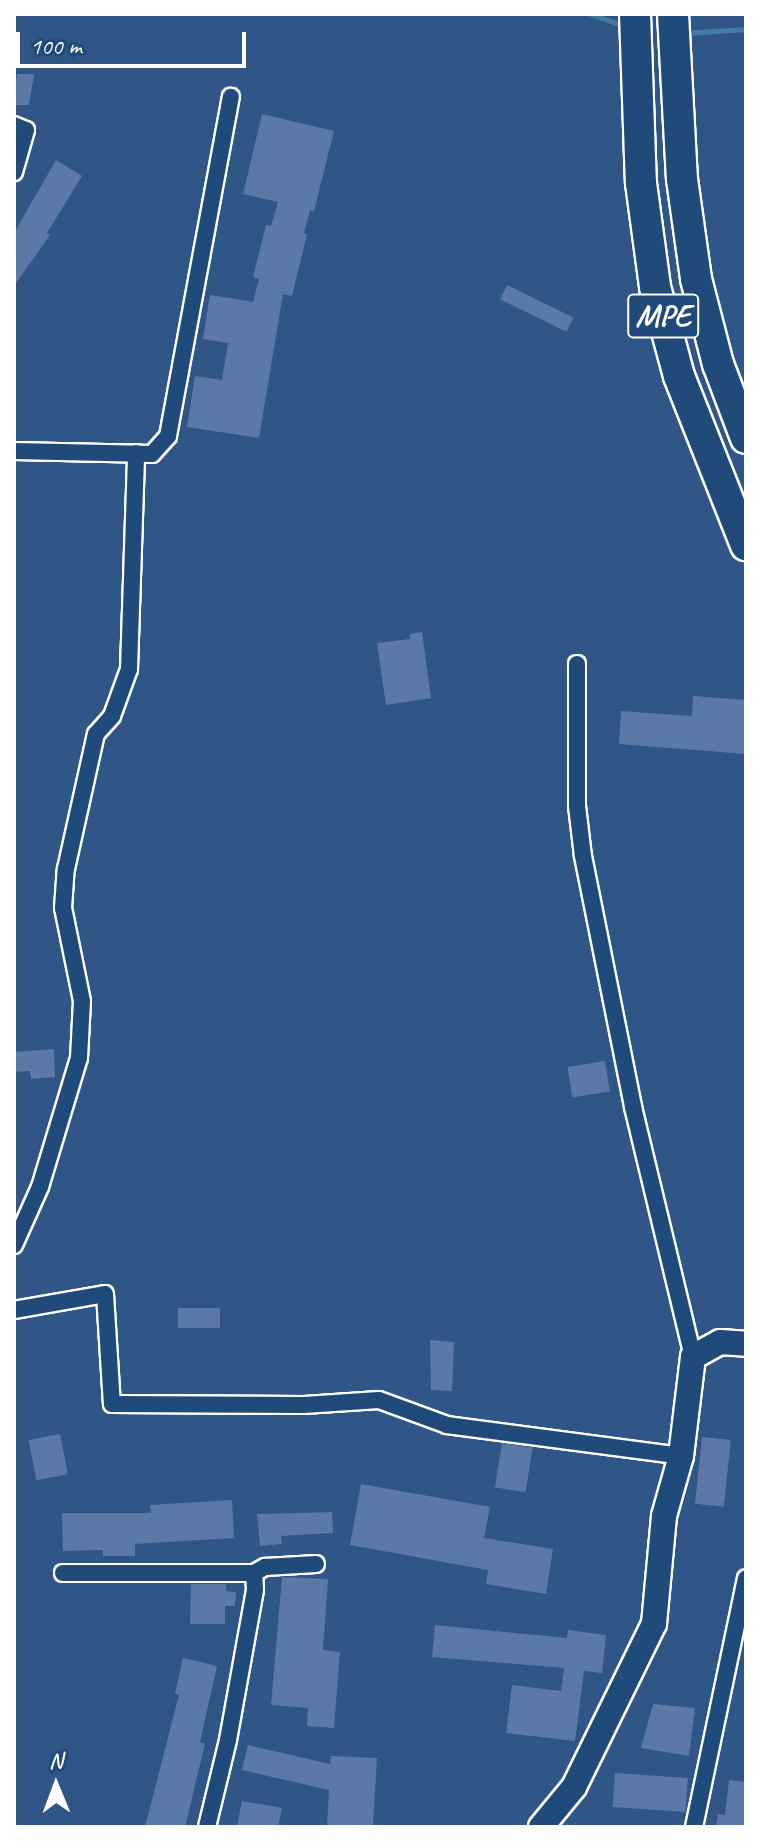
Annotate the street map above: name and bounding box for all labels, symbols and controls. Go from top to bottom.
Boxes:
scale bar [20,16,250,66]
text: 100 m [30,31,82,61]
road number: MPE [627,288,699,344]
north arrow [16,1745,96,1825]
text: N [49,1747,63,1775]

